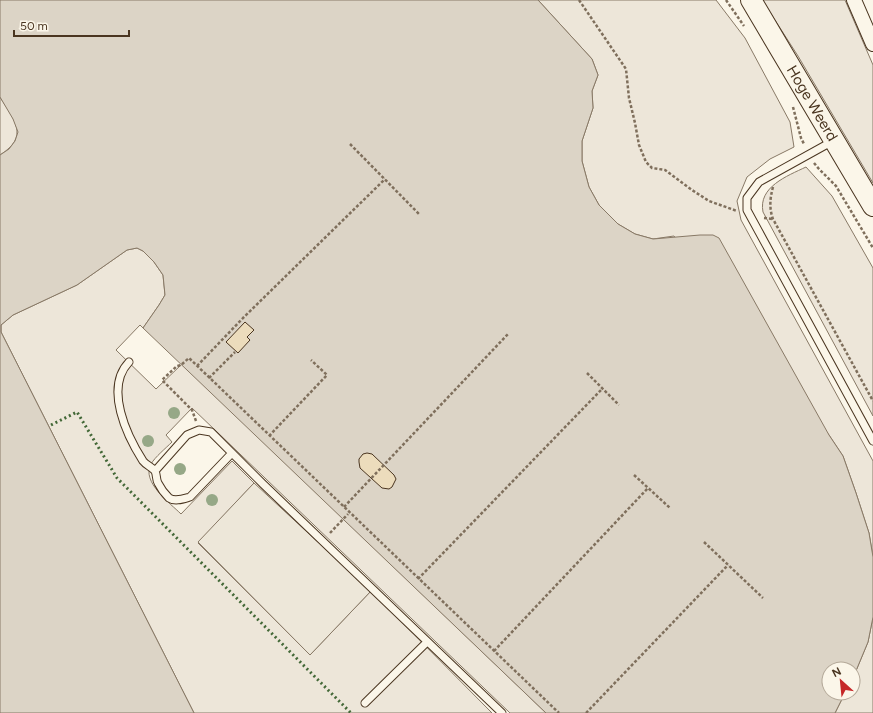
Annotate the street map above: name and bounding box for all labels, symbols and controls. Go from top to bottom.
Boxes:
scale bar [14,12,129,38]
text: 50 m [20,19,48,33]
street label: Hoge Weerd [783,62,841,144]
north arrow [821,661,861,701]
text: N [830,665,843,680]

